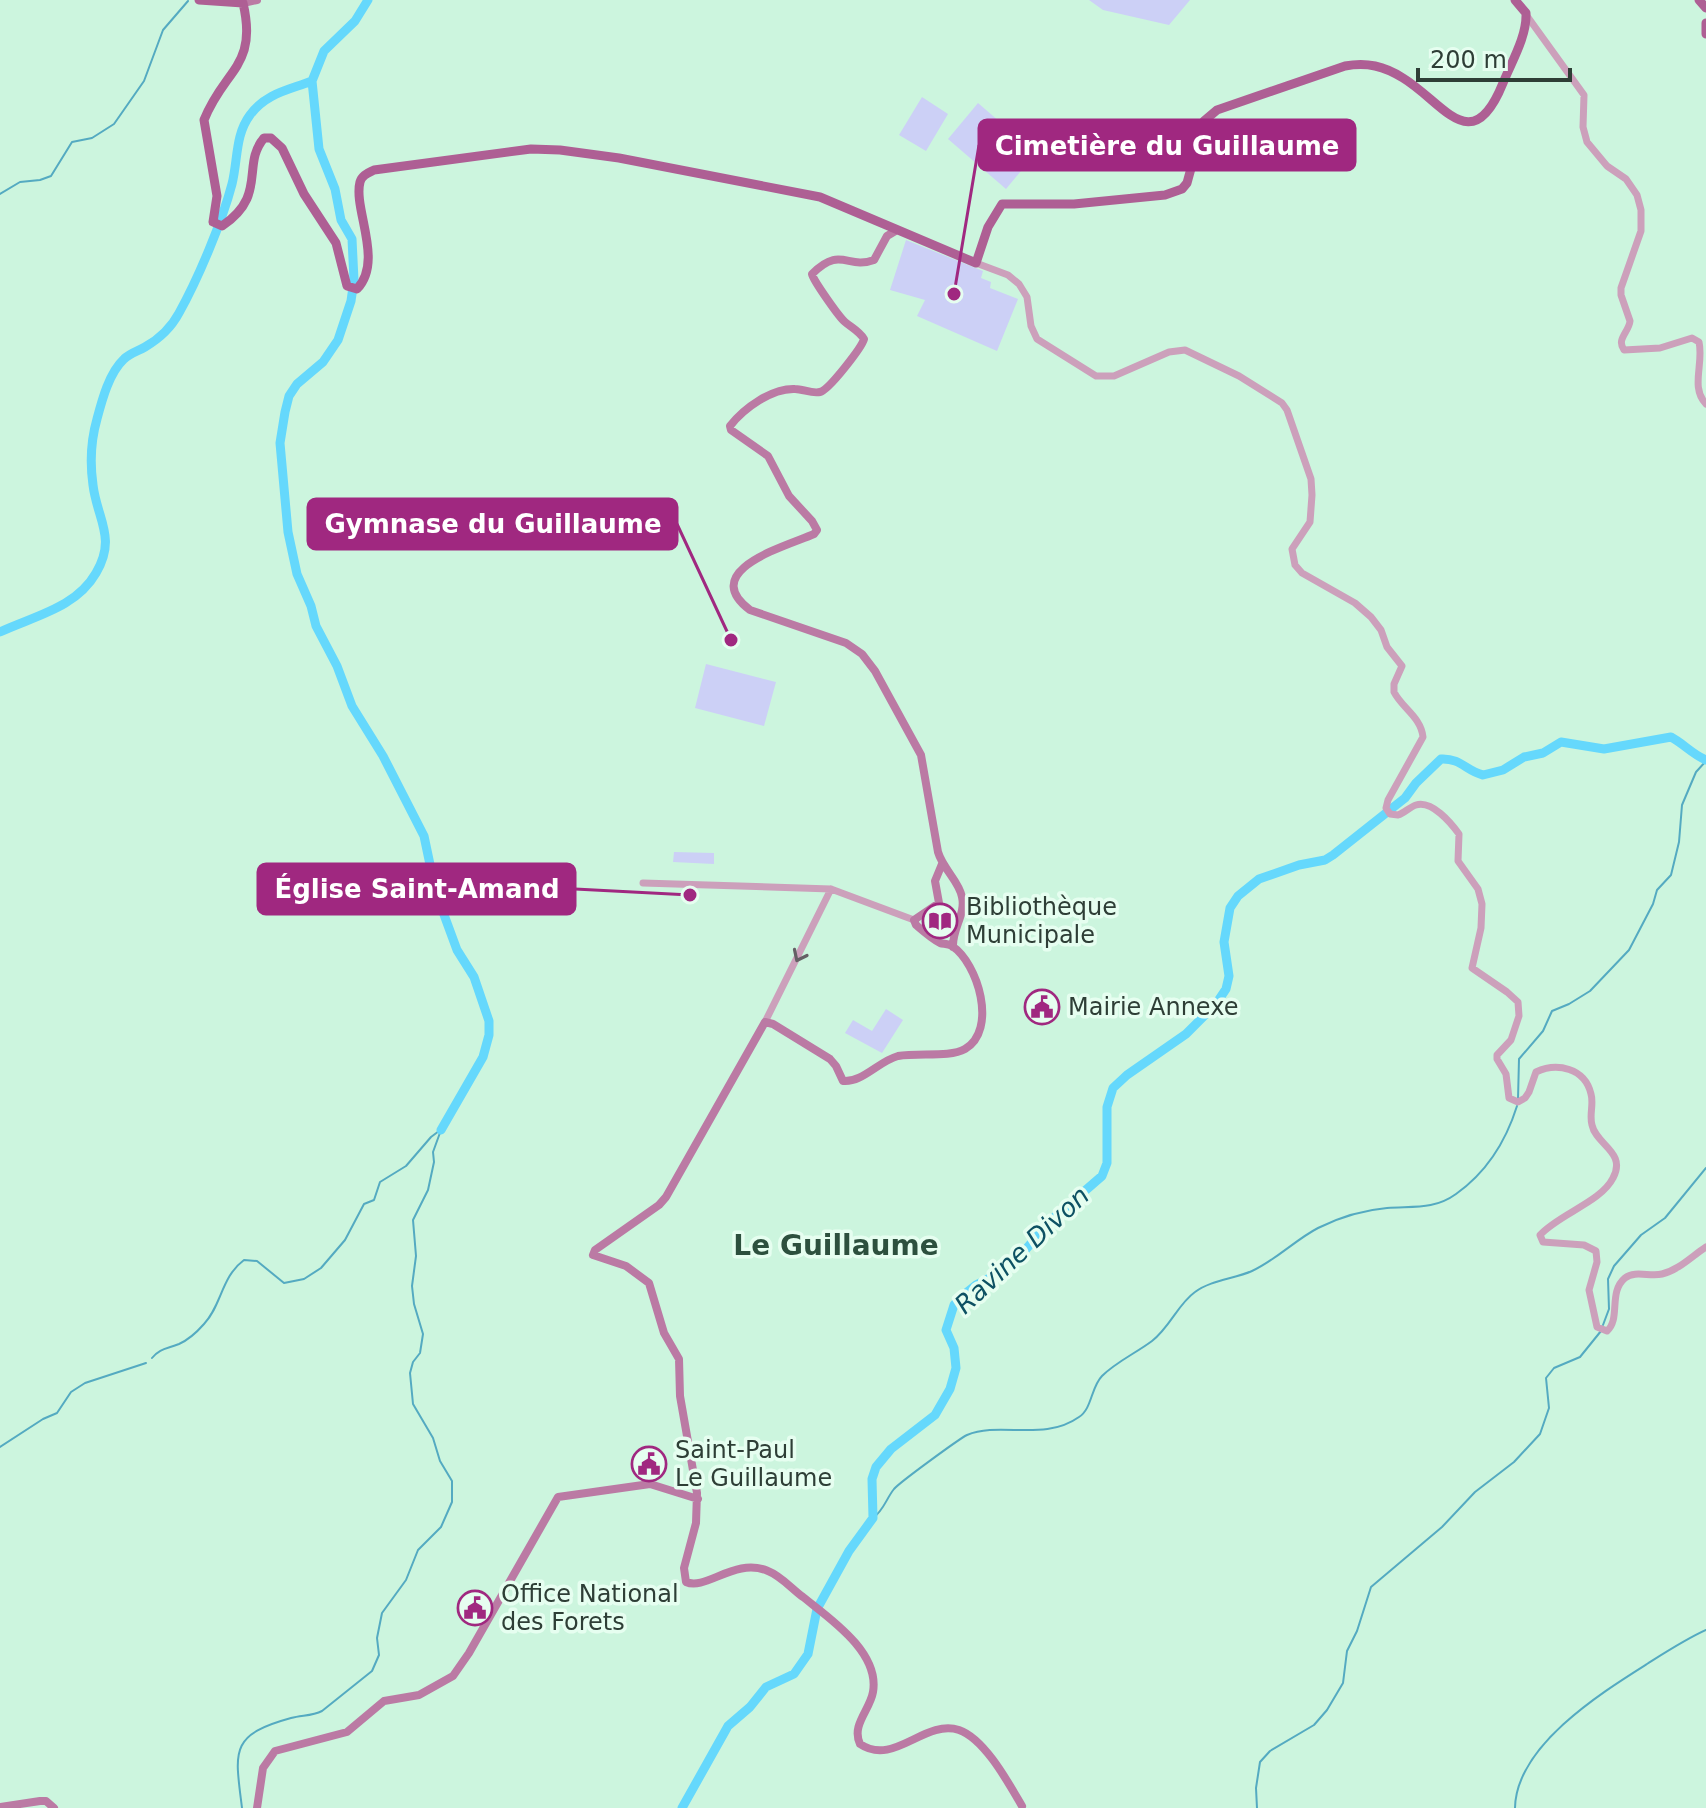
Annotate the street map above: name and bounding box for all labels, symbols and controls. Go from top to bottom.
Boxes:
scale bar [1418,32,1570,82]
text: 200 m [1430,46,1507,74]
callout: Cimetière du Guillaume [979,120,1355,170]
text: Cimetière du Guillaume [995,131,1339,161]
callout: Gymnase du Guillaume [308,499,677,549]
text: Gymnase du Guillaume [324,509,662,539]
callout: Église Saint-Amand [258,864,575,914]
text: Église Saint-Amand [274,873,560,904]
place label: Bibliothèque Municipale [966,893,1117,949]
library icon: Bibliothèque Municipale [921,902,959,940]
one-way arrow [793,948,809,962]
public building icon: Mairie Annexe [1023,988,1061,1026]
place label: Mairie Annexe [1068,993,1238,1021]
water label: Ravine Divon [949,1180,1095,1320]
district label: Le Guillaume [733,1229,939,1262]
place label: Saint-Paul Le Guillaume [675,1436,832,1492]
public building icon: Saint-Paul Le Guillaume [630,1445,668,1483]
place label: Office National des Forets [501,1580,679,1636]
public building icon: Office National des Forets [456,1589,494,1627]

